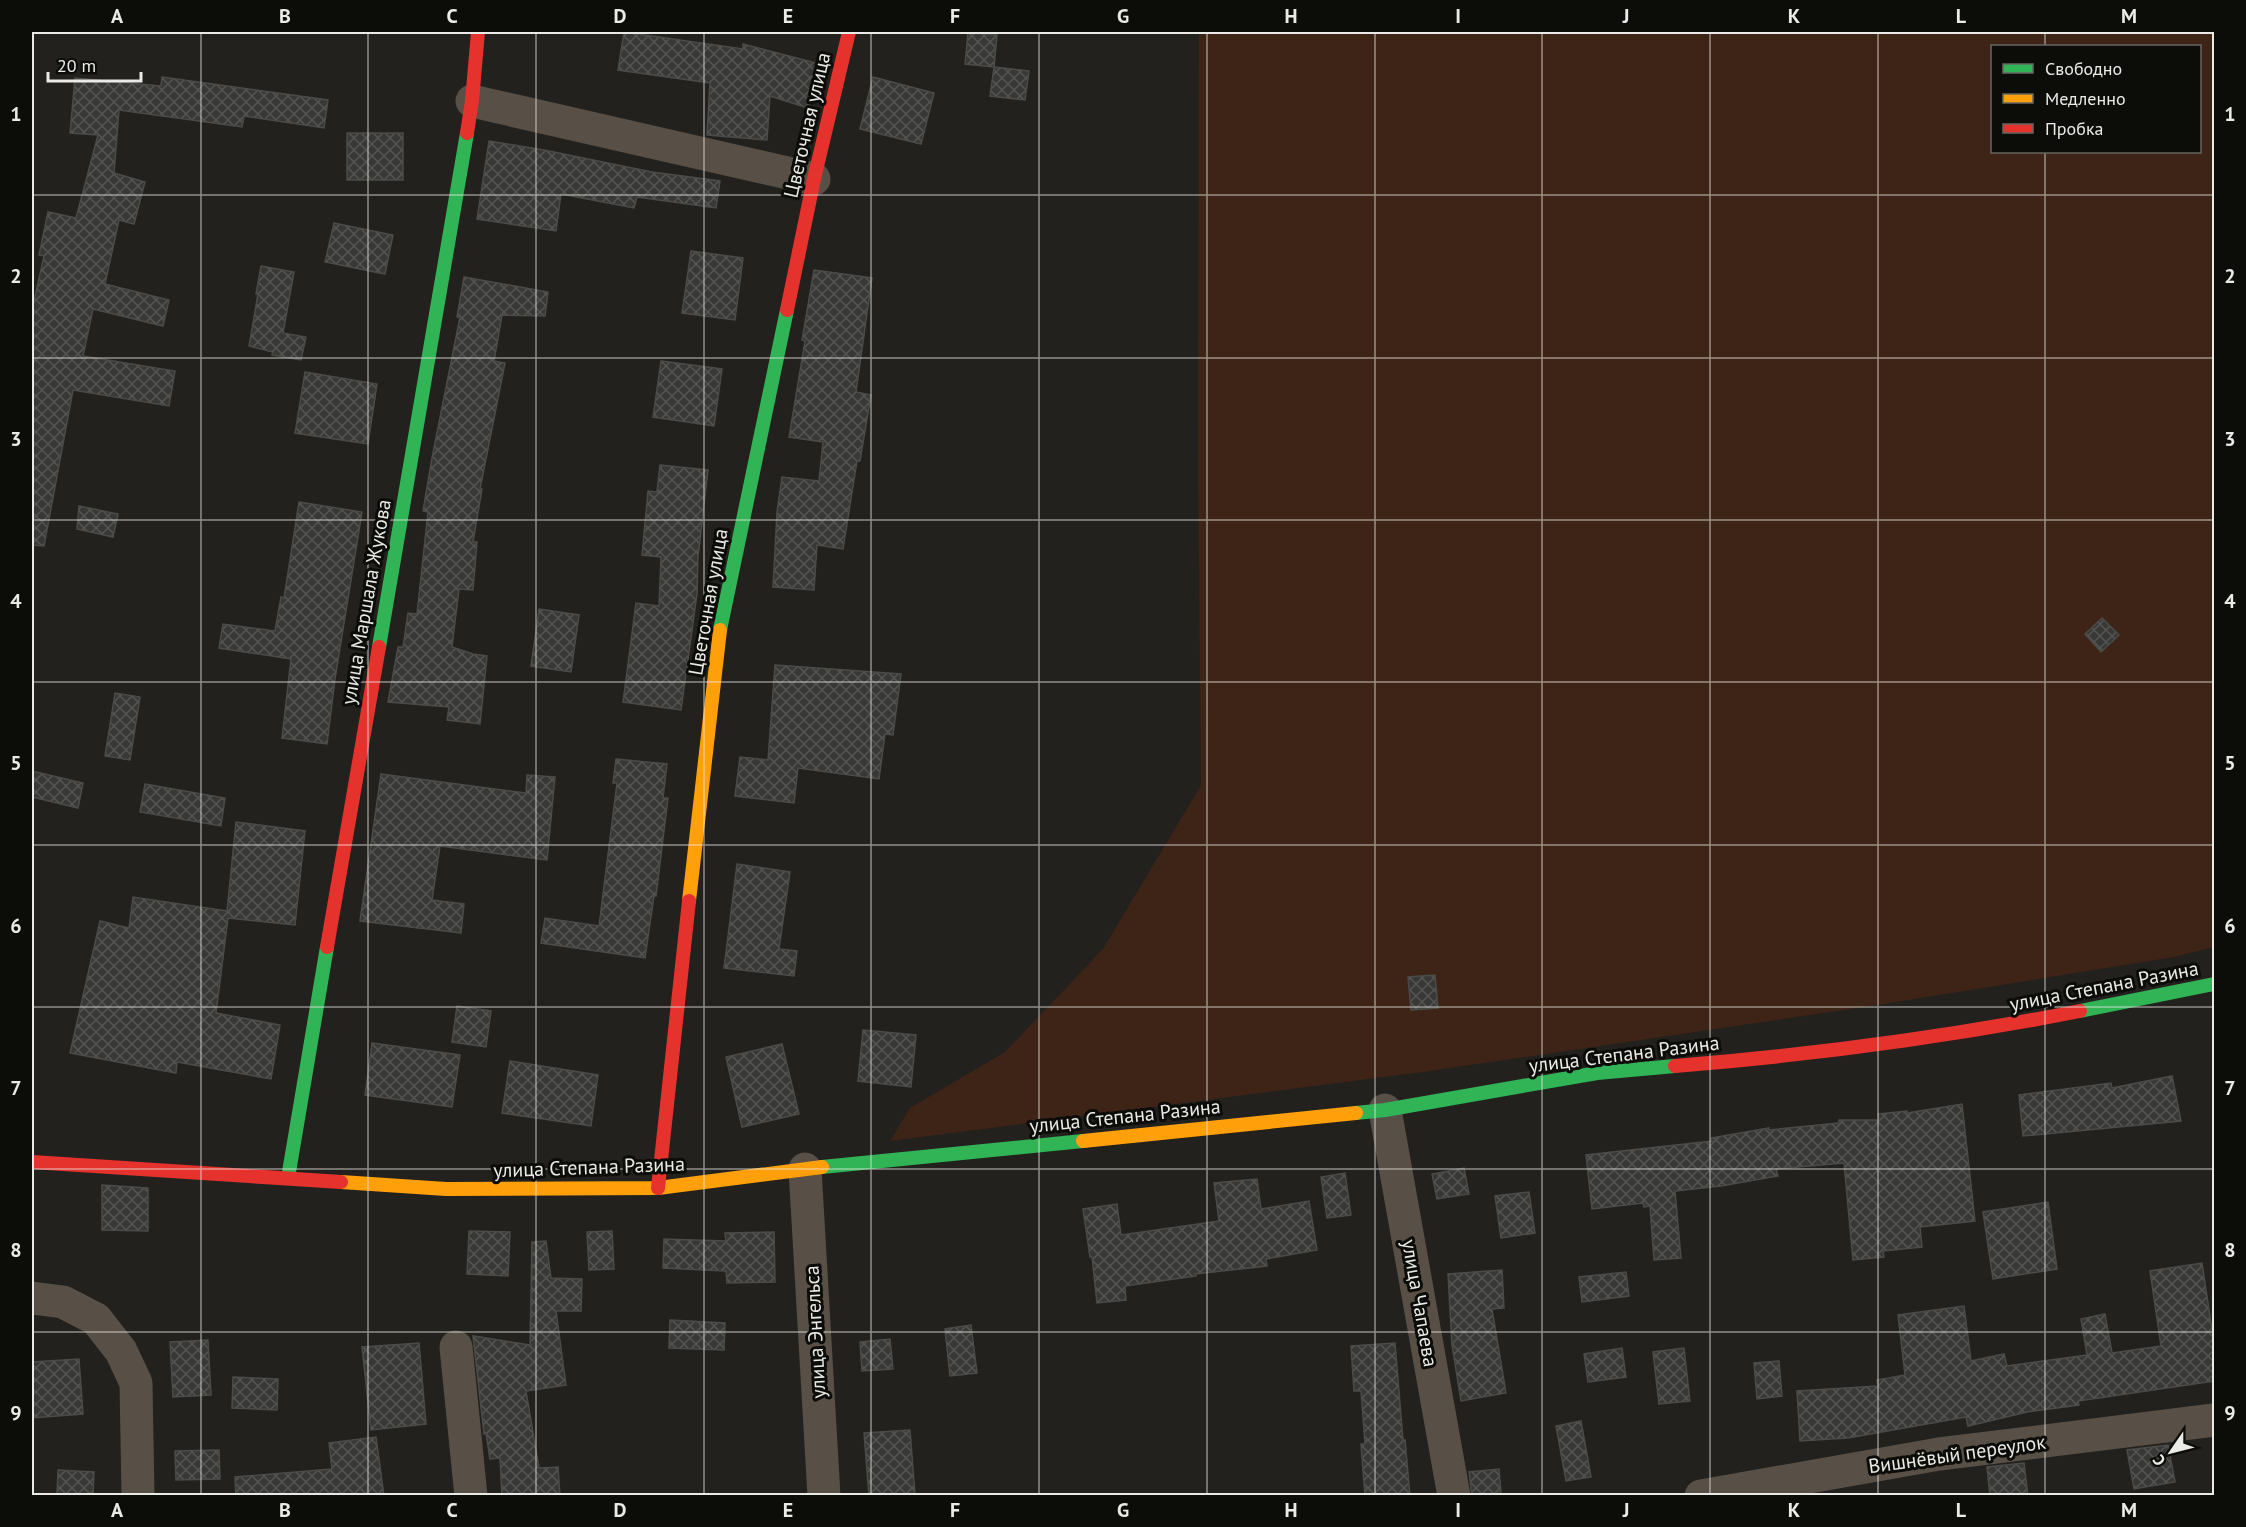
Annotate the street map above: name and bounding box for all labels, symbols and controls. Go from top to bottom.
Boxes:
text: A [111,3,124,29]
text: B [279,3,291,29]
text: C [446,3,458,29]
text: D [614,3,627,29]
text: E [783,3,793,29]
text: F [950,3,960,29]
text: G [1117,3,1129,29]
text: H [1284,3,1298,29]
text: I [1455,3,1461,29]
text: J [1622,3,1629,29]
text: K [1788,3,1801,29]
text: L [1956,3,1967,29]
text: M [2121,3,2137,29]
scale bar [48,45,141,83]
legend [1991,45,2201,153]
street label: Цветочная улица [778,50,836,200]
text: 20 m [57,54,96,77]
text: Свободно [2045,57,2122,80]
text: Медленно [2045,87,2126,110]
text: 1 [10,101,22,127]
text: 1 [2224,101,2236,127]
text: Пробка [2045,117,2103,140]
text: 2 [10,263,22,289]
text: 2 [2224,263,2236,289]
text: 3 [10,426,22,452]
text: 3 [2224,426,2236,452]
street label: улица Маршала Жукова [335,497,397,707]
street label: Цветочная улица [682,527,734,677]
text: 4 [10,588,22,614]
text: 4 [2224,588,2236,614]
text: 5 [10,750,22,776]
text: 5 [2224,750,2236,776]
text: 6 [10,913,22,939]
text: 6 [2224,913,2236,939]
street label: улица Степана Разина [2007,955,2201,1017]
street label: улица Степана Разина [1527,1029,1721,1079]
text: 7 [10,1075,22,1101]
text: 7 [2224,1075,2236,1101]
street label: улица Степана Разина [1028,1093,1222,1139]
street label: улица Степана Разина [493,1151,685,1183]
text: 8 [10,1237,22,1263]
street label: улица Чапаева [1396,1237,1444,1369]
text: 8 [2224,1237,2236,1263]
street label: улица Энгельса [799,1265,831,1399]
text: 9 [10,1400,22,1426]
text: 9 [2224,1400,2236,1426]
north arrow [2141,1422,2201,1482]
street label: Вишнёвый переулок [1867,1429,2048,1479]
text: С [2148,1451,2169,1470]
text: A [111,1497,124,1523]
text: B [279,1497,291,1523]
text: C [446,1497,458,1523]
text: D [614,1497,627,1523]
text: E [783,1497,793,1523]
text: F [950,1497,960,1523]
text: G [1117,1497,1129,1523]
text: H [1284,1497,1298,1523]
text: I [1455,1497,1461,1523]
text: J [1622,1497,1629,1523]
text: K [1788,1497,1801,1523]
text: L [1956,1497,1967,1523]
text: M [2121,1497,2137,1523]

